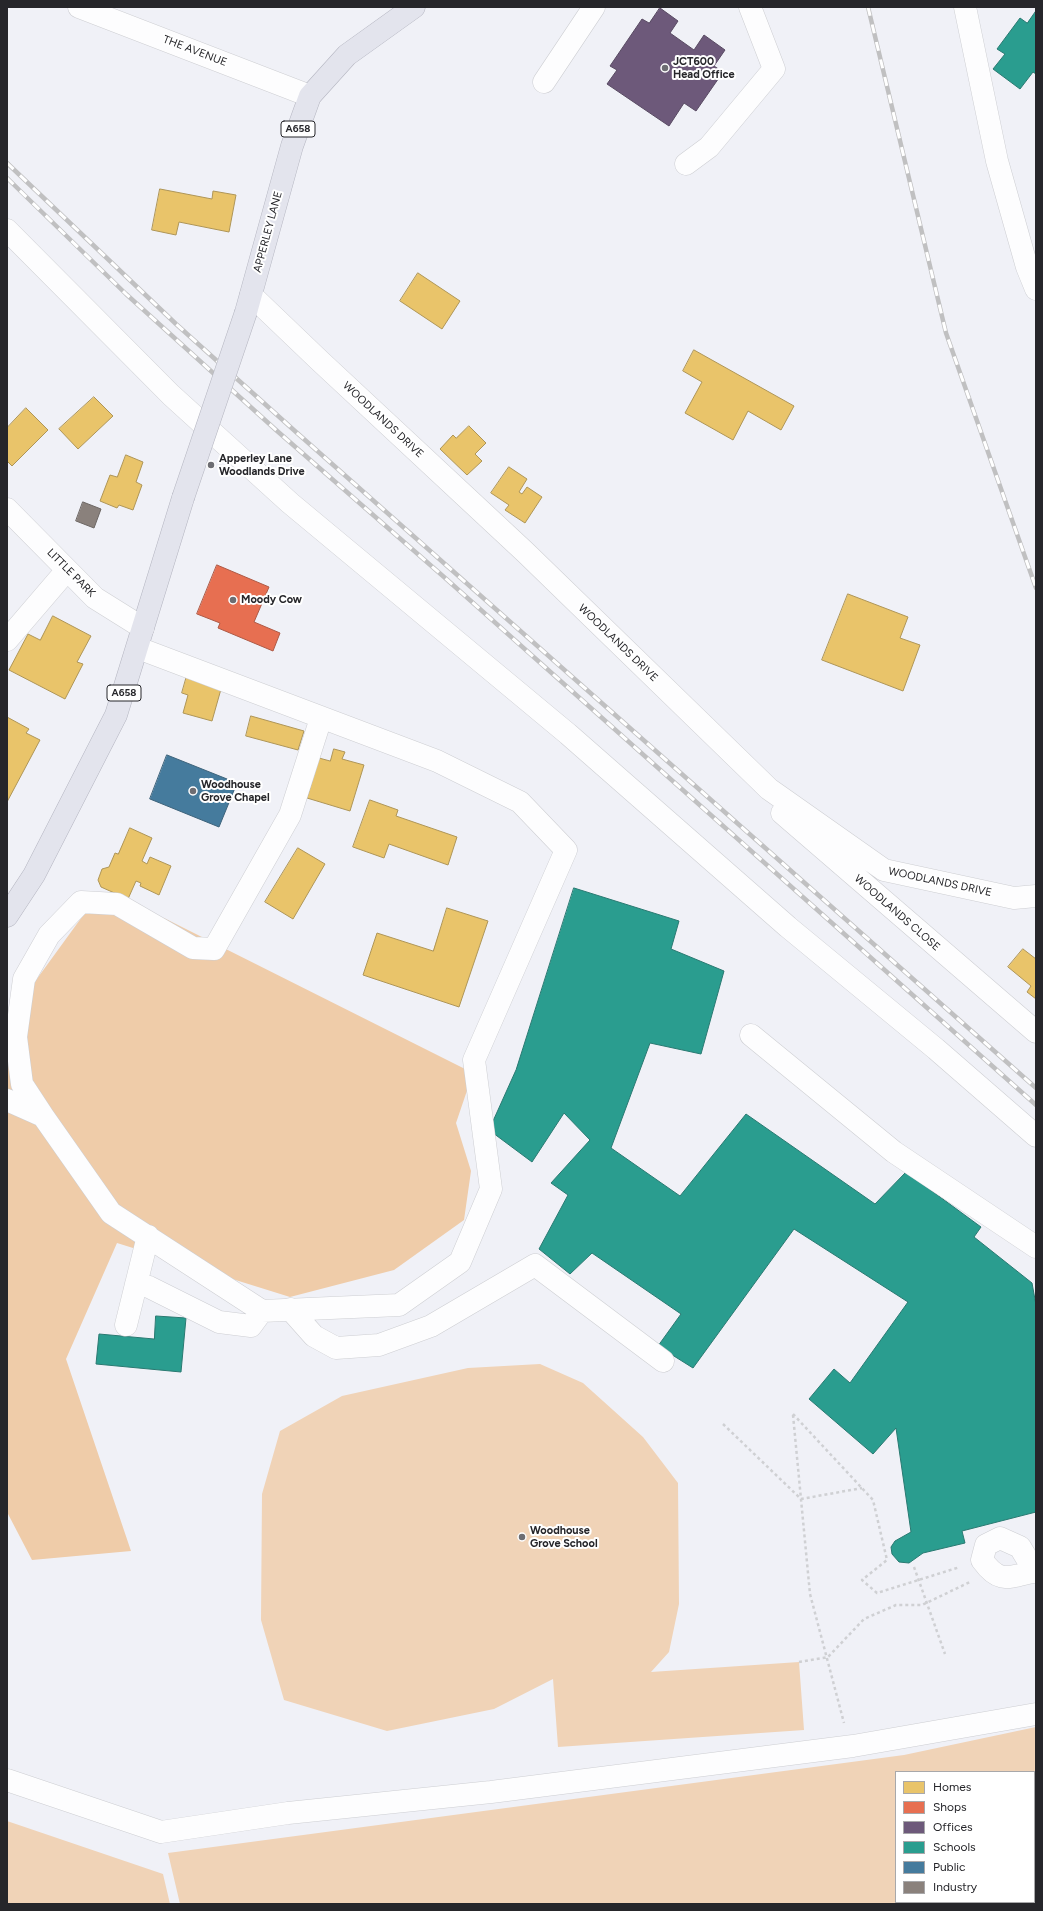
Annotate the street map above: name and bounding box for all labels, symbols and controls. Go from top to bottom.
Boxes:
street label: THE AVENUE [161,33,229,69]
place label: JCT600 Head Office [673,55,735,81]
marker: JCT600 Head Office [660,63,670,73]
road number: A658 [281,121,315,137]
street label: APPERLEY LANE [251,190,285,274]
street label: WOODLANDS DRIVE [340,379,426,461]
place label: Apperley Lane Woodlands Drive [219,452,305,478]
marker: Apperley Lane Woodlands Drive [206,460,216,470]
street label: LITTLE PARK [44,546,98,600]
place label: Moody Cow [241,593,302,607]
marker: Moody Cow [228,595,238,605]
street label: WOODLANDS DRIVE [575,602,661,684]
road number: A658 [107,685,141,701]
place label: Woodhouse Grove Chapel [201,778,270,804]
marker: Woodhouse Grove Chapel [188,786,198,796]
street label: WOODLANDS DRIVE [887,865,993,899]
street label: WOODLANDS CLOSE [851,872,943,954]
place label: Woodhouse Grove School [530,1524,598,1550]
marker: Woodhouse Grove School [517,1532,527,1542]
legend [895,1771,1035,1903]
text: Homes [933,1780,971,1794]
text: Shops [933,1800,967,1814]
text: Offices [933,1820,973,1834]
text: Schools [933,1840,976,1854]
text: Public [933,1860,966,1874]
text: Industry [933,1880,977,1894]

